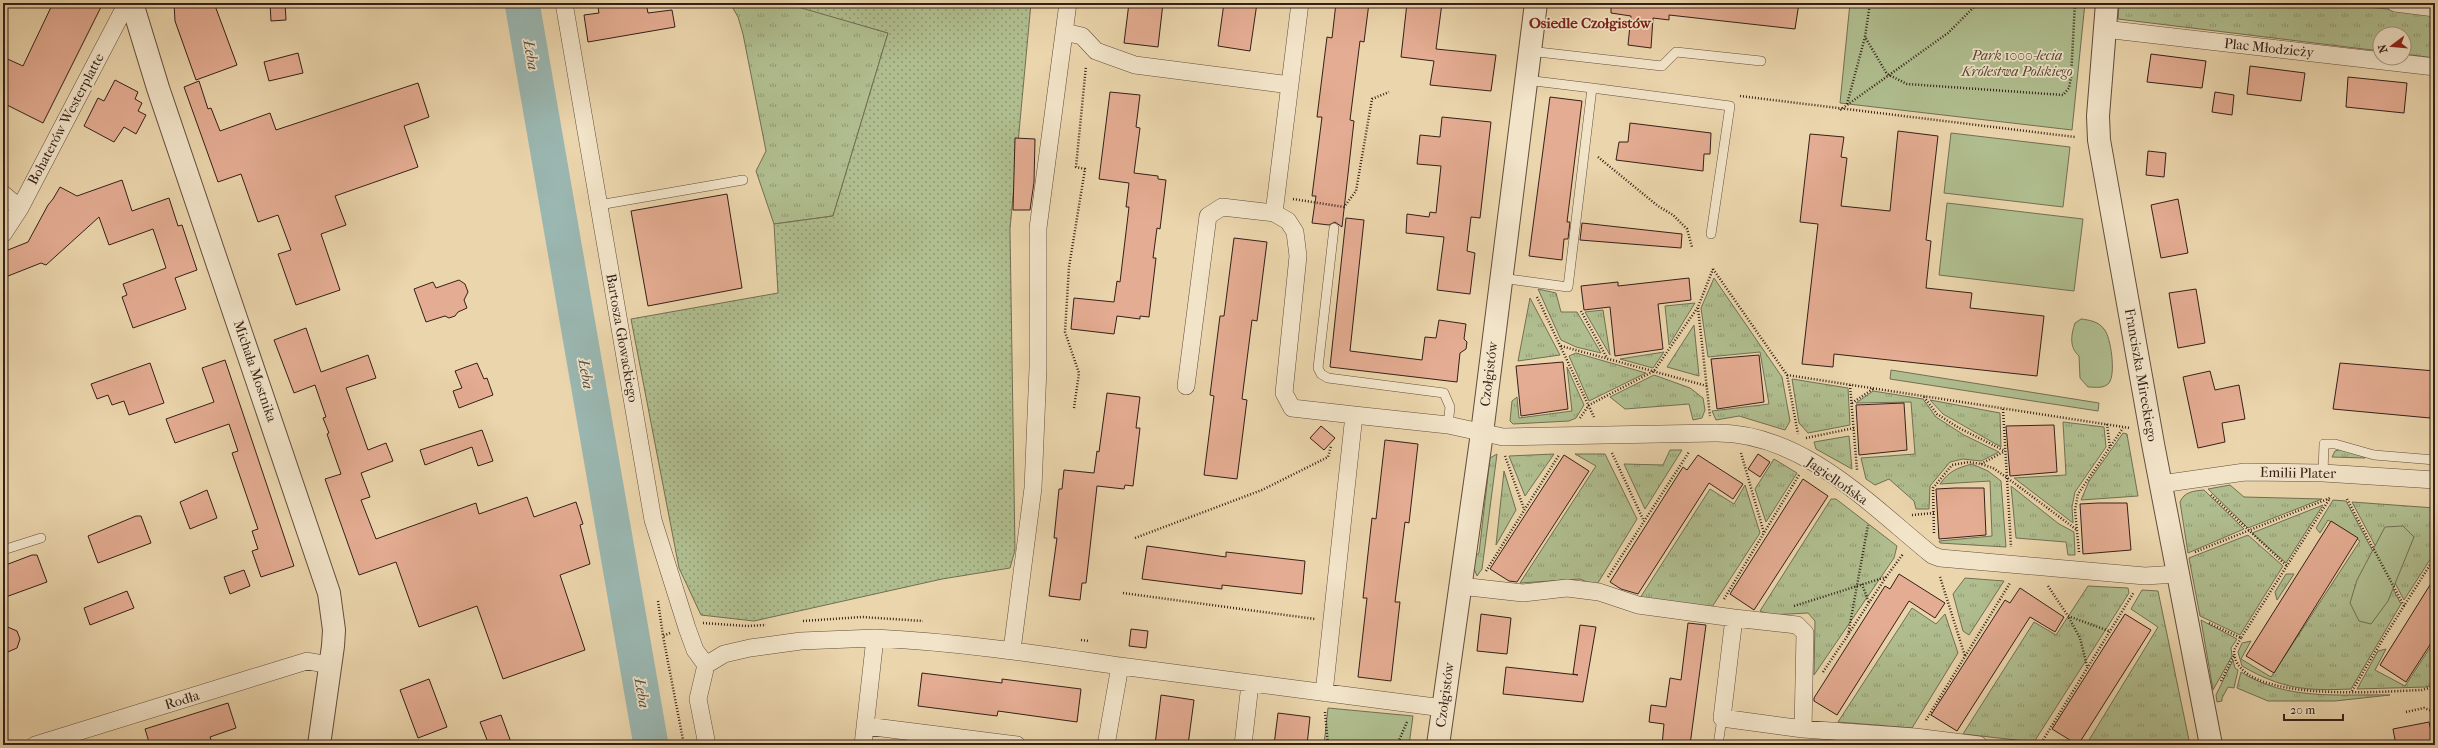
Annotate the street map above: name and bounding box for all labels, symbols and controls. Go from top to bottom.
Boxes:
district label: Osiedle Czołgistów [1529,14,1652,32]
north arrow [2372,26,2412,66]
street label: Plac Młodzieży [2223,35,2315,61]
water label: Łeba [519,38,543,72]
text: N [2375,42,2390,54]
park label: Park 1000-lecia Królestwa Polskiego [1960,47,2073,80]
street label: Bohaterów Westerplatte [24,50,108,188]
street label: Bartosza Głowackiego [602,272,642,404]
street label: Franciszka Mireckiego [2121,307,2161,443]
street label: Michała Mostnika [230,318,281,425]
street label: Czołgistów [1477,340,1501,408]
water label: Łeba [574,357,598,391]
street label: Jagiellońska [1802,453,1872,509]
street label: Emilii Plater [2260,464,2336,482]
street label: Czołgistów [1432,661,1458,729]
water label: Łeba [630,676,654,710]
street label: Rodła [163,687,202,713]
scale bar [2284,696,2343,722]
text: 20 m [2290,703,2315,717]

